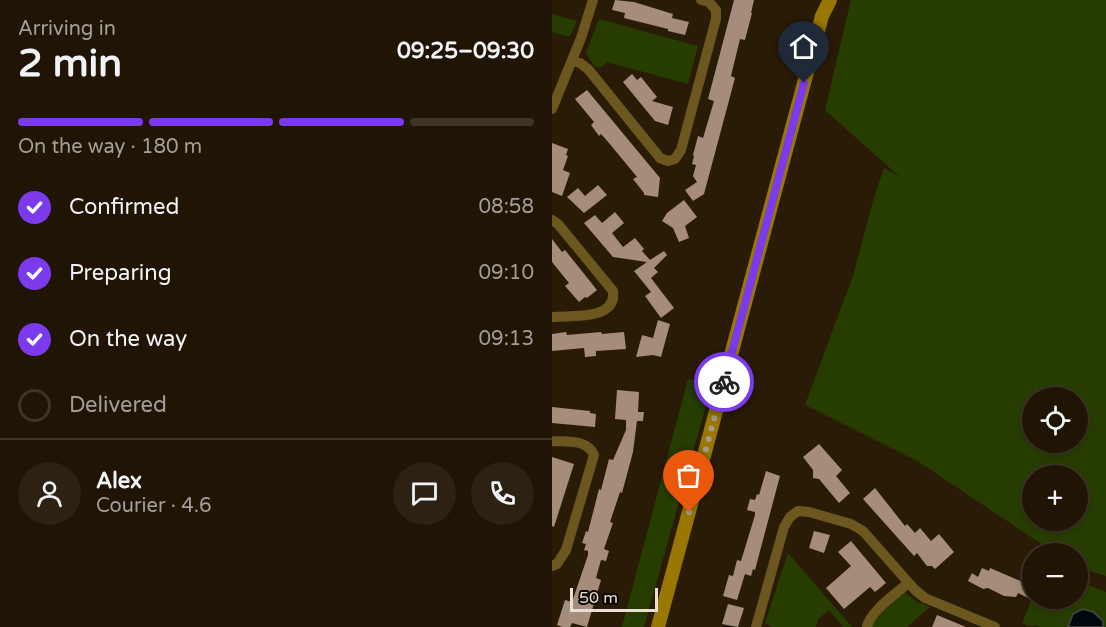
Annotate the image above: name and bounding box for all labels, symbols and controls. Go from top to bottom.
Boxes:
text: Arriving in [18,17,116,41]
pin [778,21,829,83]
icon: home [787,30,820,63]
text: 09:25–09:30 [397,38,534,64]
text: 2 min [18,40,122,87]
text: On the way · 180 m [18,135,202,159]
icon: check [18,191,51,224]
text: Confirmed [69,194,179,220]
text: 08:58 [479,195,534,219]
icon: check [18,257,51,290]
text: Preparing [69,260,172,286]
text: 09:10 [479,261,534,285]
icon: check [18,323,51,356]
text: On the way [69,326,187,352]
text: 09:13 [479,327,534,351]
courier [694,352,754,412]
icon: bike [708,366,741,399]
map controls [1022,387,1088,609]
button: locate [1022,387,1088,453]
text: Delivered [69,392,167,418]
pin [663,450,714,512]
icon: bag [672,459,705,492]
button: person [18,462,81,525]
button: chat [393,462,456,525]
button: phone [471,462,534,525]
button: + [1022,465,1088,531]
text: Alex [96,468,142,494]
text: Courier · 4.6 [96,494,211,518]
button: − [1022,543,1088,609]
scale bar [570,585,658,612]
text: 50 m [579,588,618,608]

